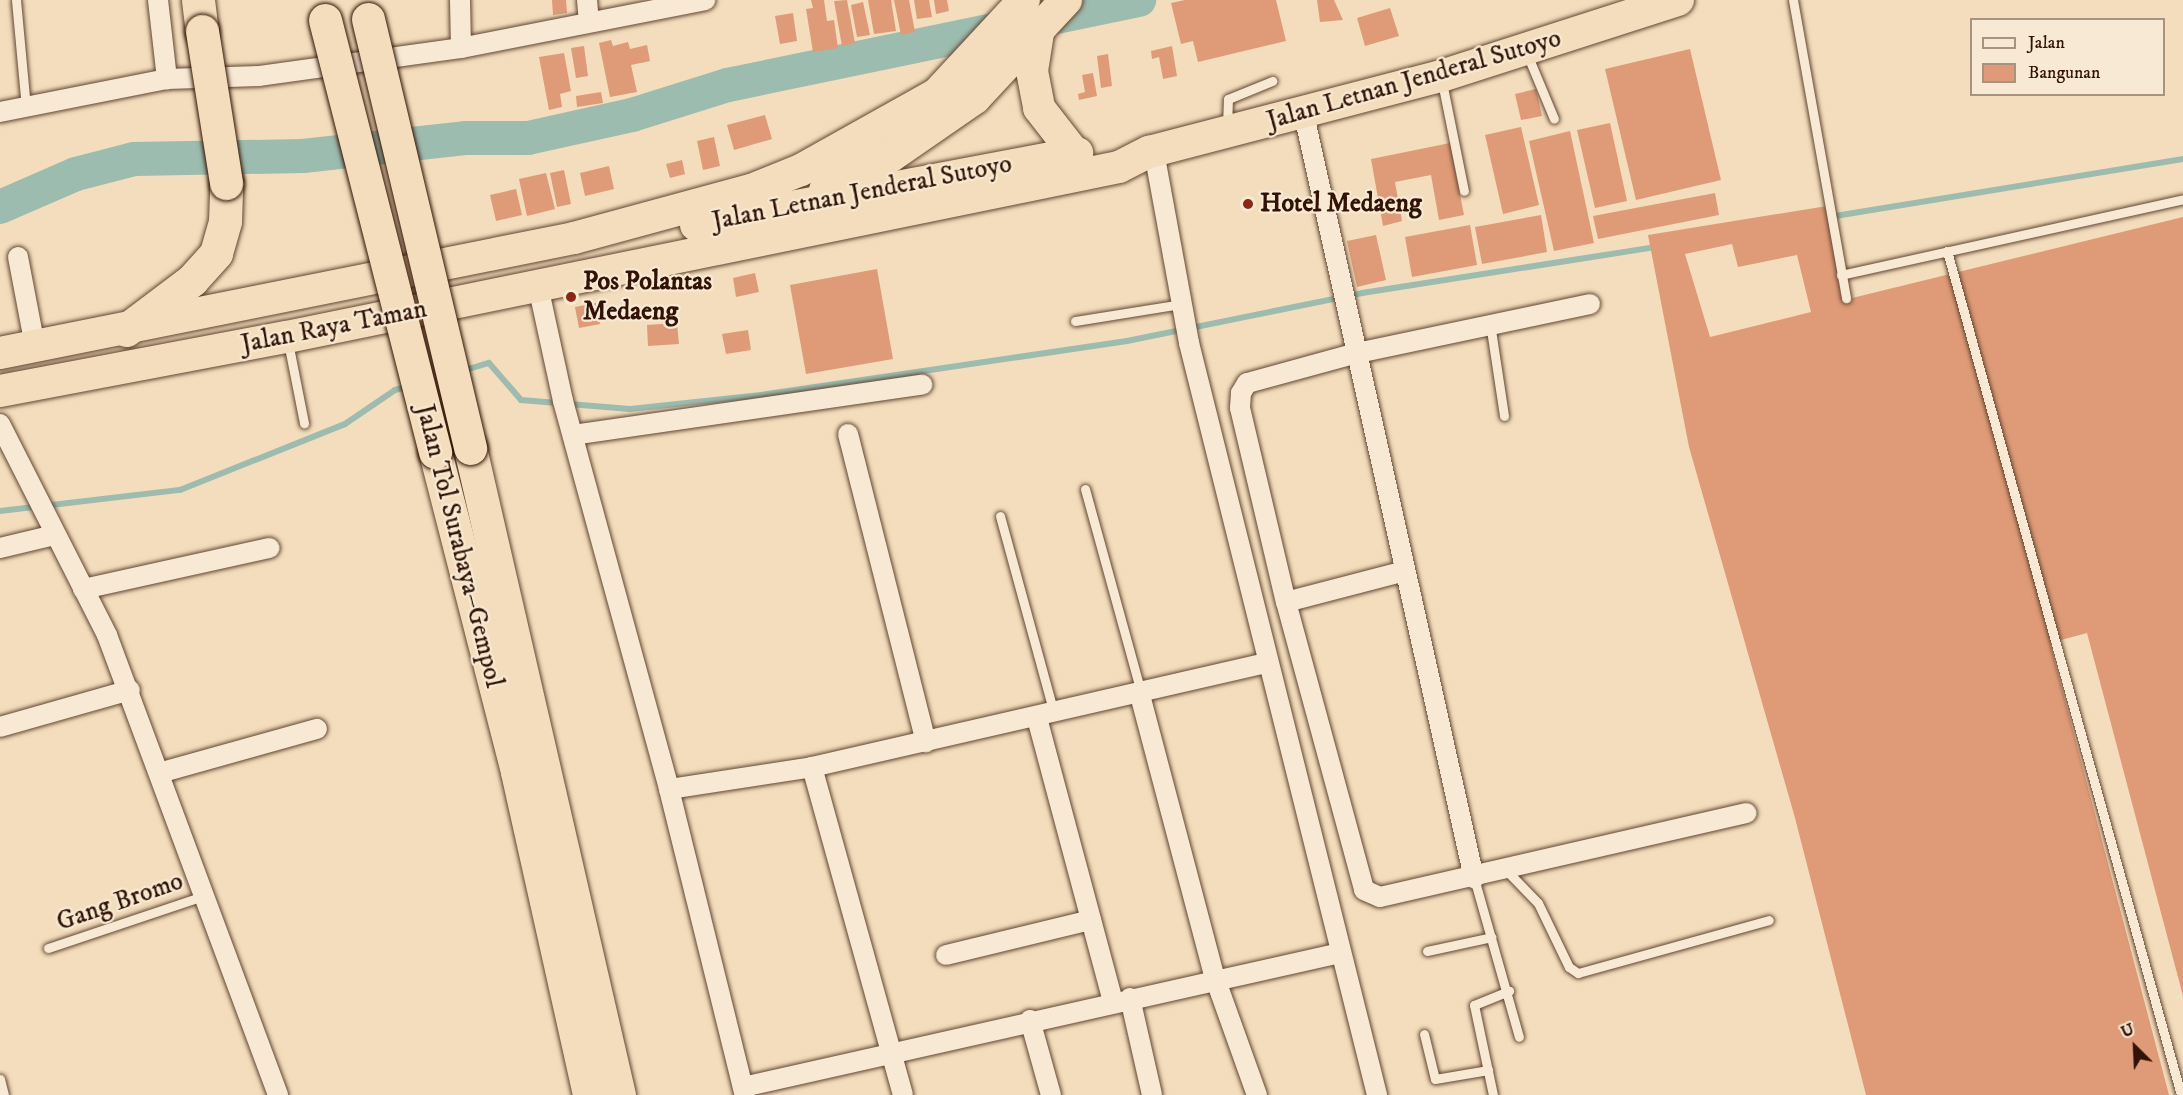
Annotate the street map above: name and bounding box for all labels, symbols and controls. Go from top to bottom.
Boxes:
legend [1970,18,2165,96]
street label: Jalan Letnan Jenderal Sutoyo [1263,23,1565,137]
text: Jalan [2028,32,2065,54]
text: Bangunan [2028,62,2100,84]
street label: Jalan Letnan Jenderal Sutoyo [710,149,1014,237]
place label: Hotel Medaeng [1260,188,1422,220]
marker: Hotel Medaeng [1241,197,1255,211]
place label: Pos Polantas Medaeng [583,266,712,328]
marker: Pos Polantas Medaeng [564,290,578,304]
street label: Jalan Raya Taman [238,294,430,360]
street label: Jalan Tol Surabaya–Gempol [409,401,509,691]
street label: Gang Bromo [53,866,187,938]
north arrow [2105,1017,2165,1077]
text: U [2118,1019,2137,1042]

